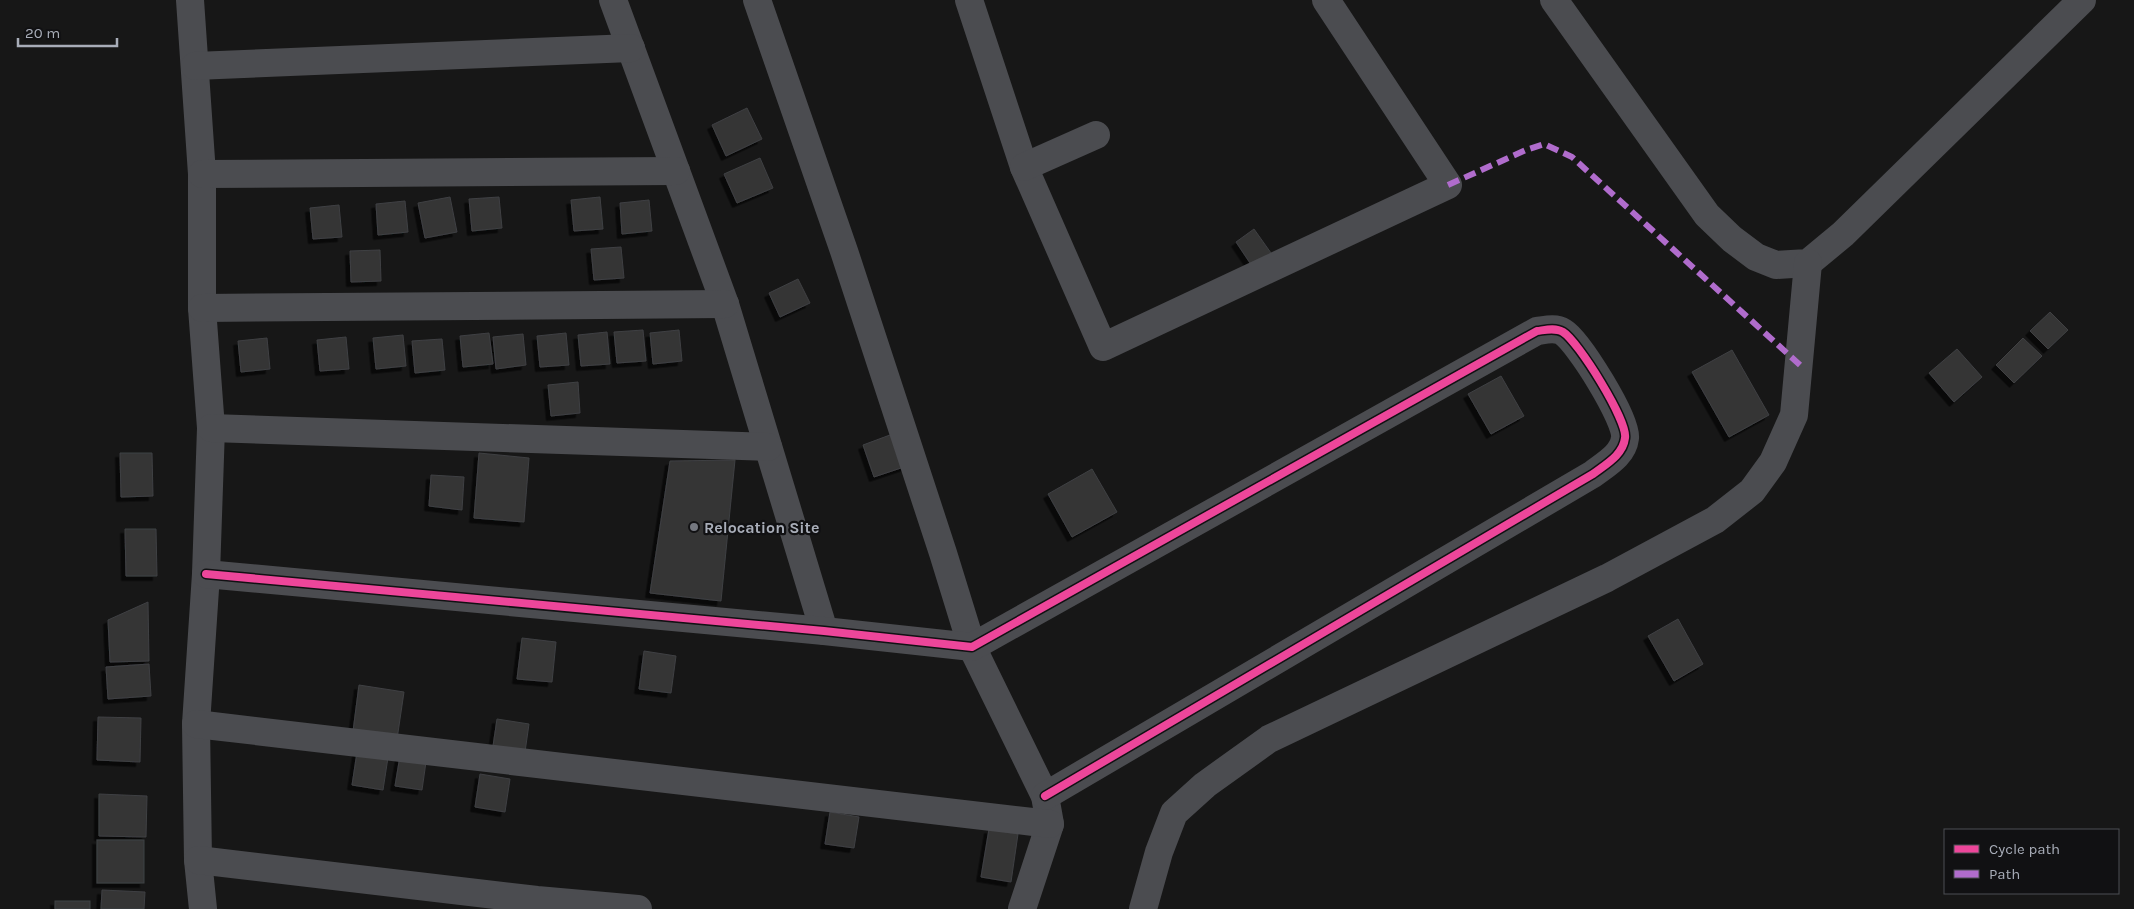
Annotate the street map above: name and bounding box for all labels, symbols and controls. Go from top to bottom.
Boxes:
scale bar [18,15,116,47]
text: 20 m [25,24,60,42]
place label: Relocation Site [704,518,819,537]
marker: Relocation Site [688,521,700,533]
legend [1944,829,2119,894]
text: Cycle path [1989,840,2060,858]
text: Path [1989,865,2020,883]

